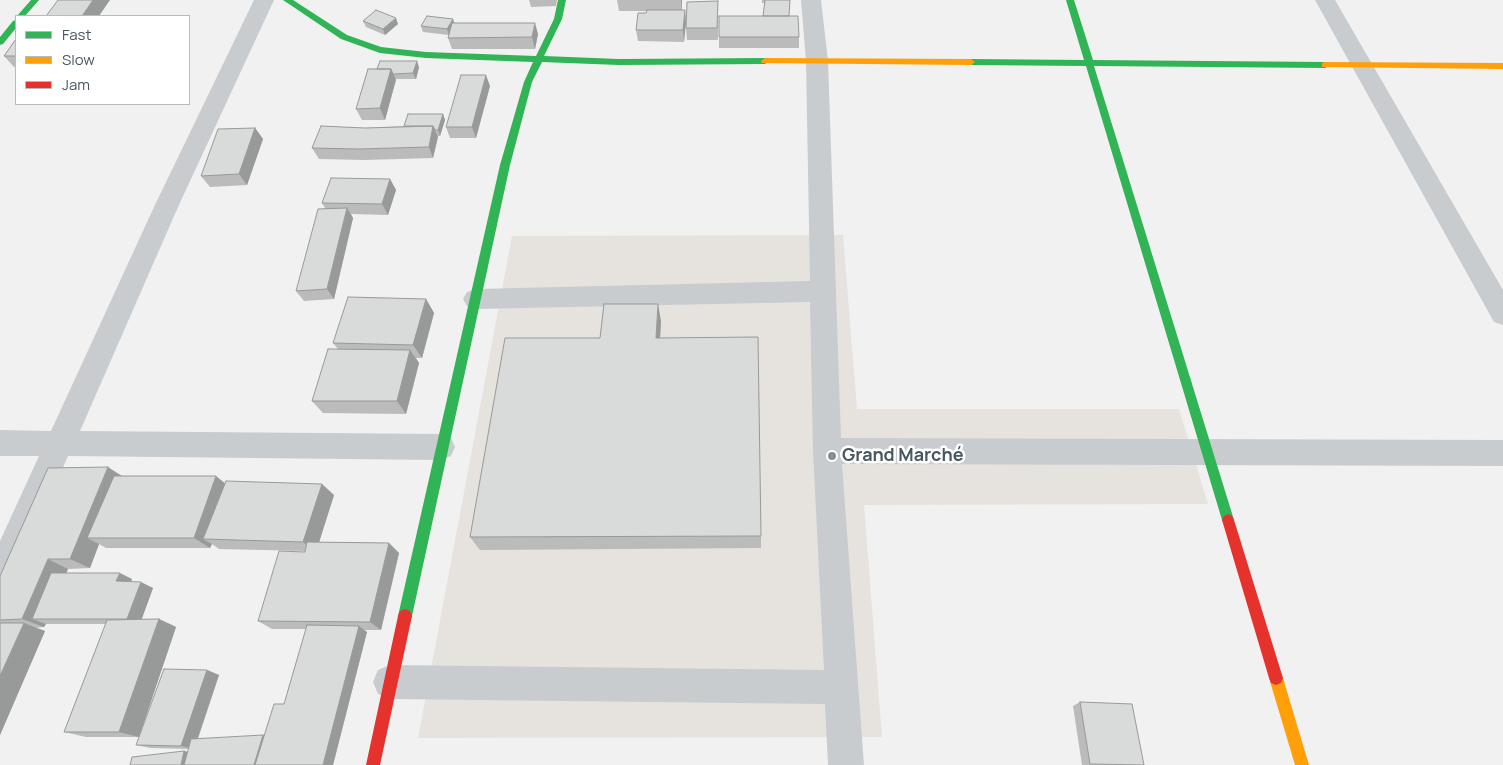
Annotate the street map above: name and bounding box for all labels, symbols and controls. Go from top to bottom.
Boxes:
legend [15,15,190,105]
text: Fast [62,24,91,45]
text: Slow [62,49,95,70]
text: Jam [62,74,90,95]
place label: Grand Marché [842,445,964,467]
marker: Grand Marché [826,450,838,462]

